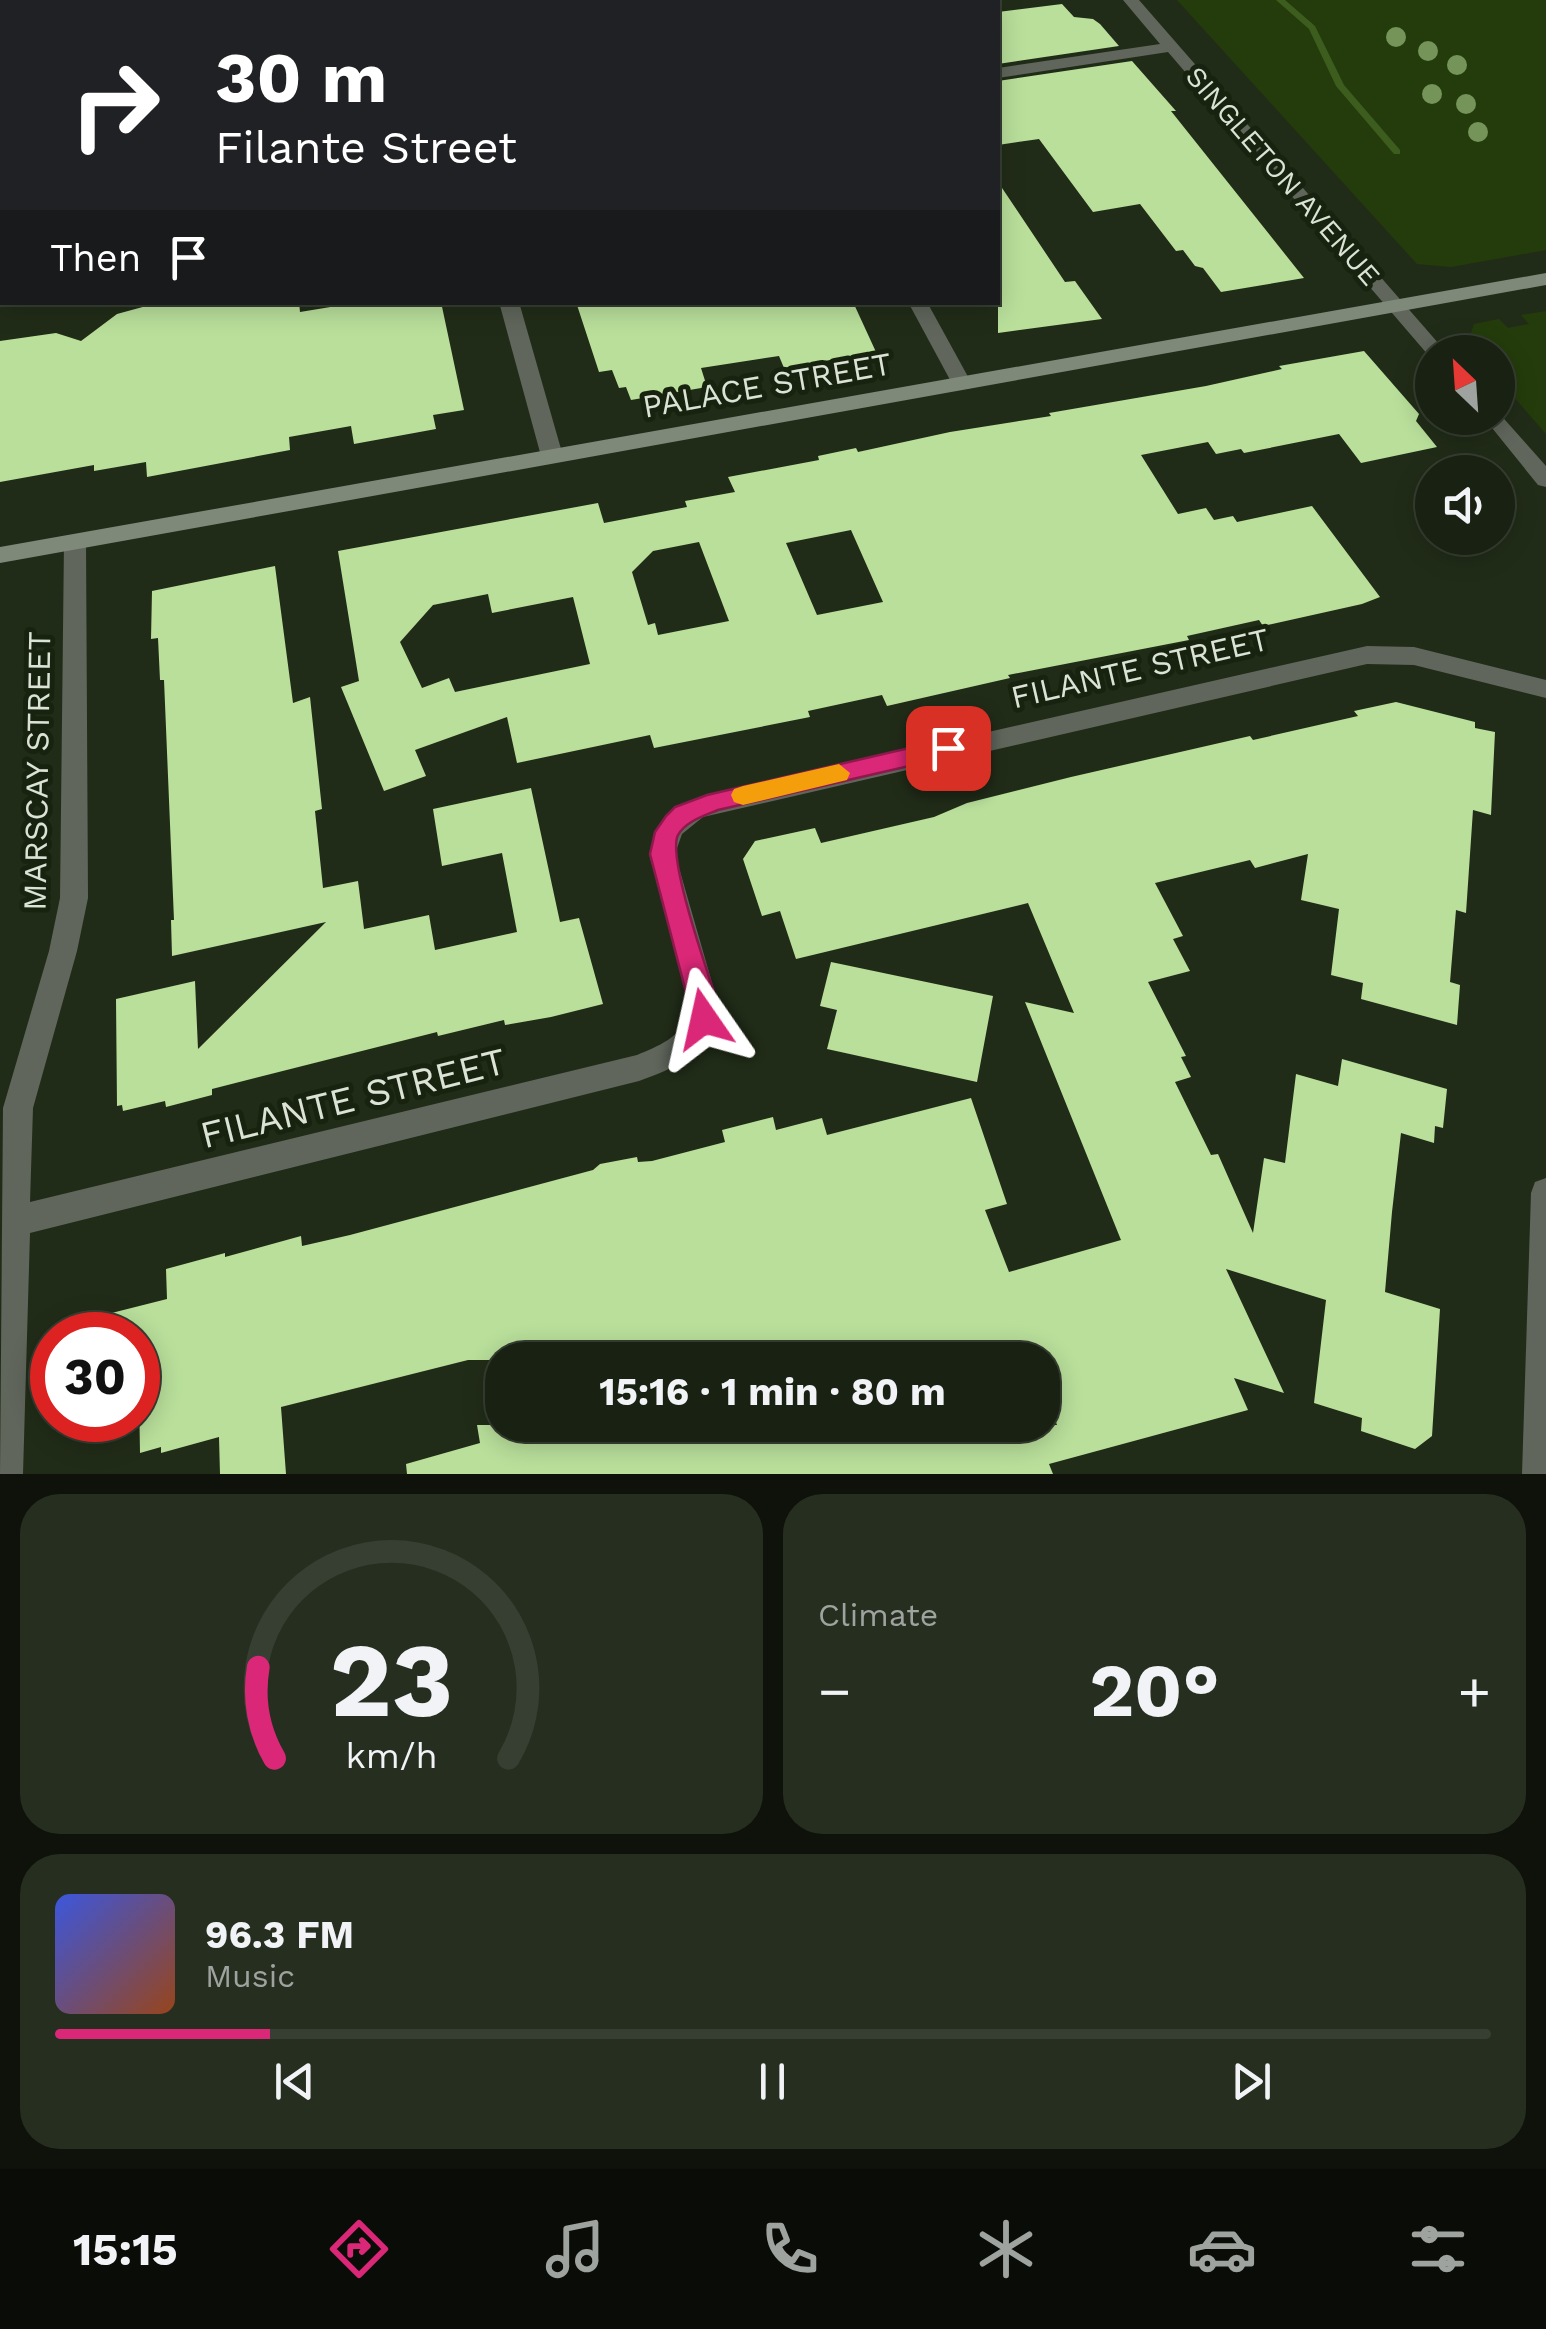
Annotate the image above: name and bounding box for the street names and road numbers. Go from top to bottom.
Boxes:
street label: SINGLETON AVENUE [1179,60,1387,292]
street label: PALACE STREET [639,344,895,426]
street label: FILANTE STREET [1007,620,1273,716]
street label: MARSCAY STREET [16,631,58,911]
street label: FILANTE STREET [196,1039,510,1157]

